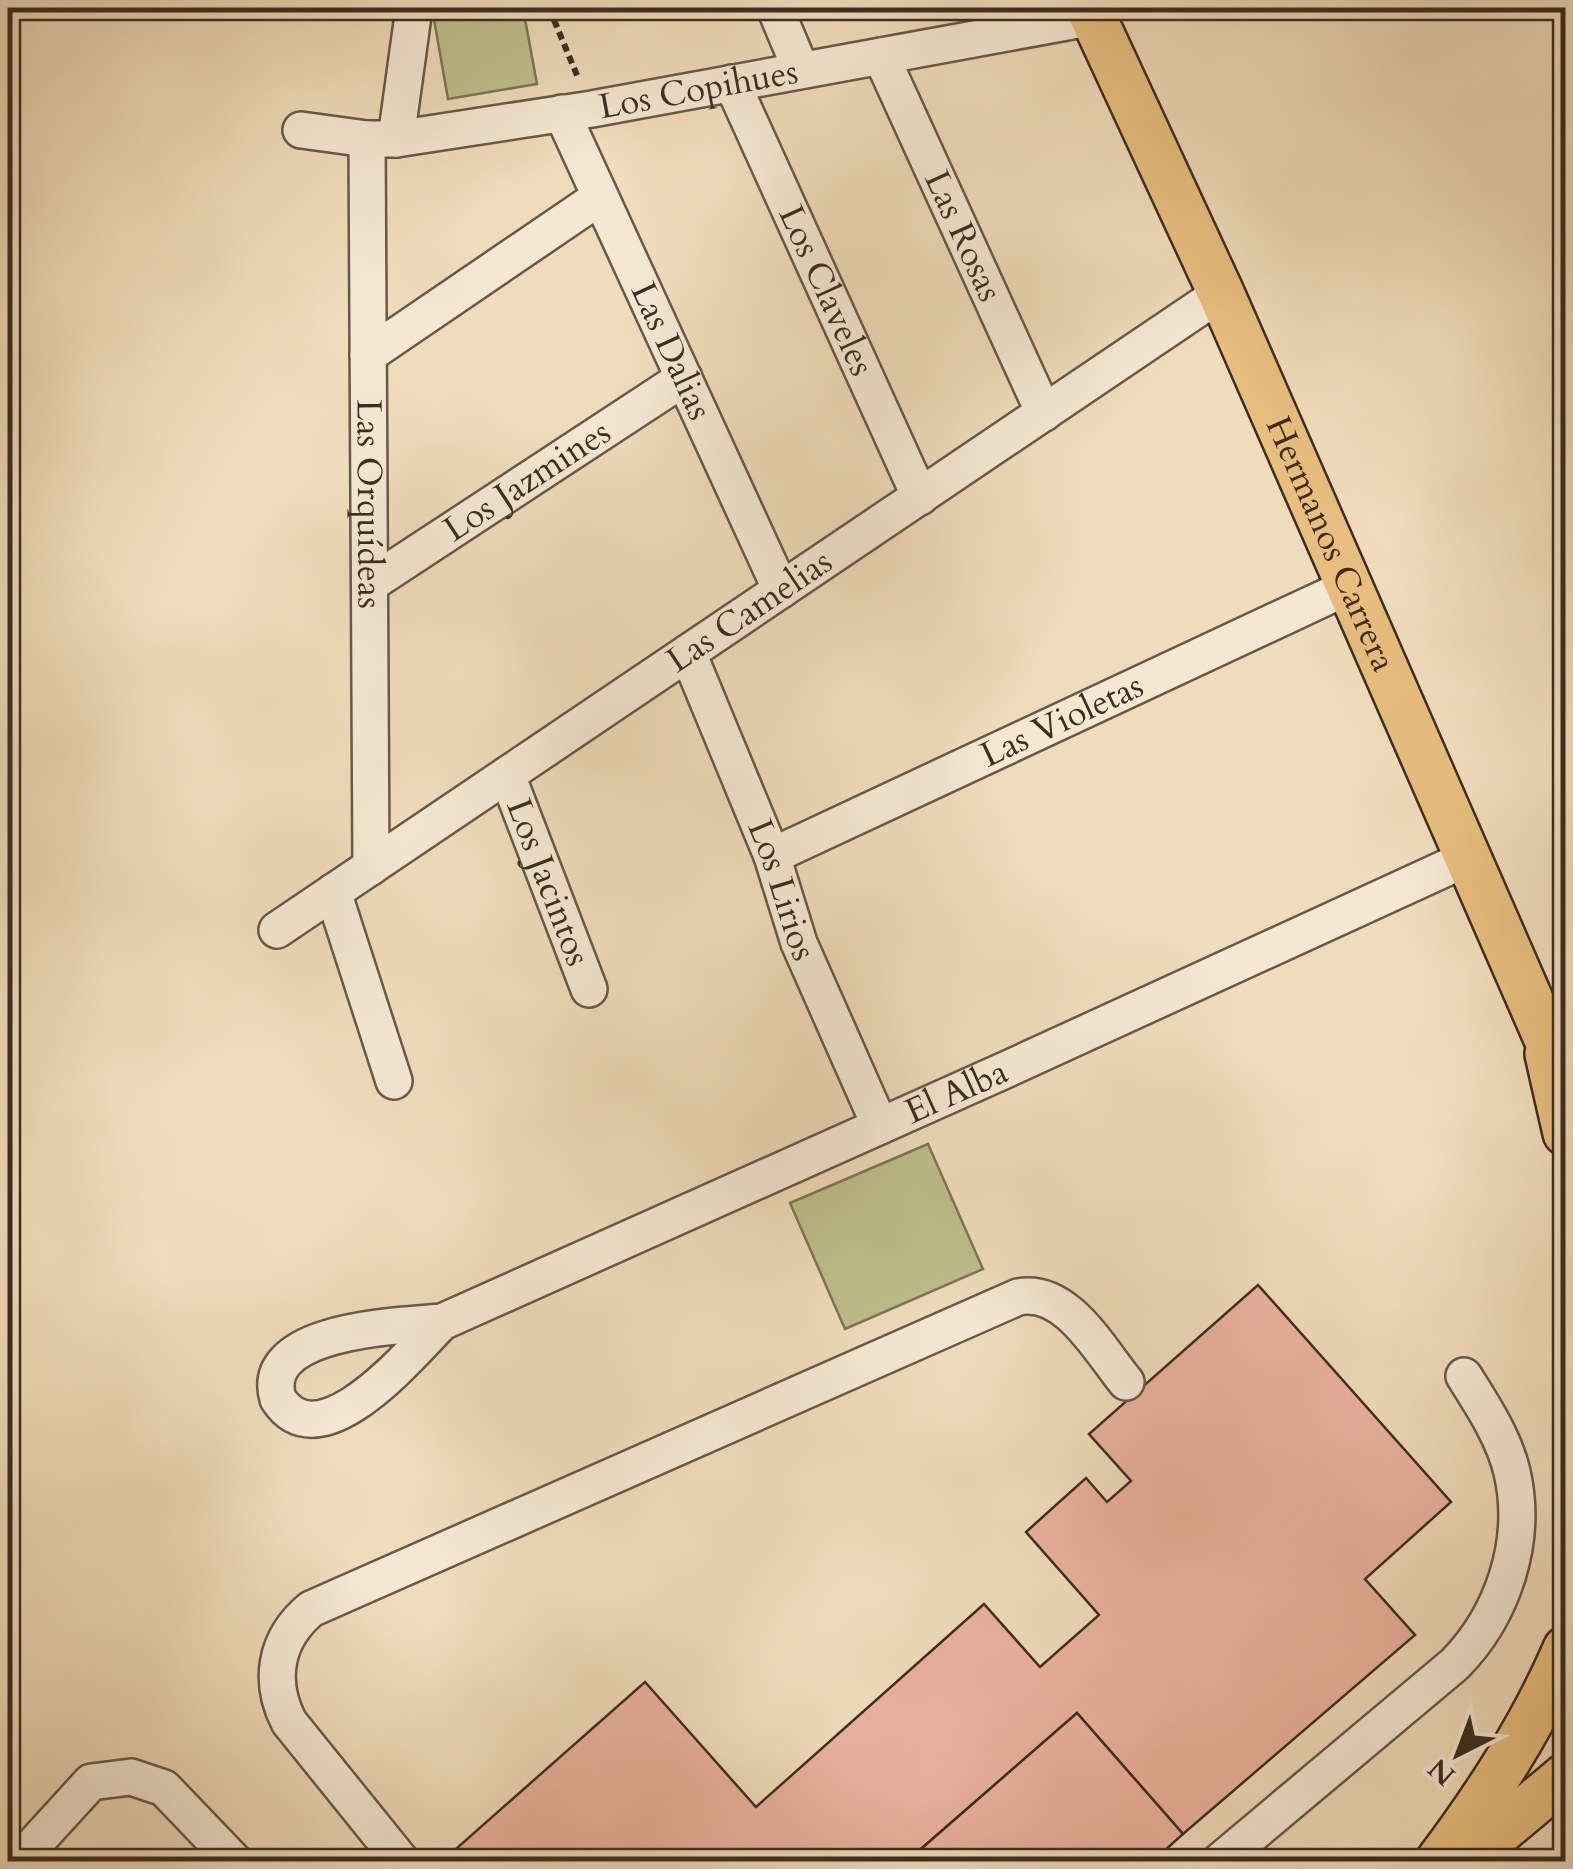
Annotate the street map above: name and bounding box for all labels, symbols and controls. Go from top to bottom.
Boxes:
street label: Los Copihues [595,48,802,131]
street label: Las Rosas [913,163,1014,309]
street label: Los Claveles [767,198,886,383]
street label: Las Dalias [619,274,724,428]
street label: Las Orquídeas [344,399,394,609]
street label: Los Jazmines [434,408,620,553]
street label: Hermanos Carrera [1254,409,1408,679]
street label: Las Camelias [657,538,842,684]
street label: Las Violetas [973,662,1151,779]
street label: Los Jacintos [494,792,602,973]
street label: Los Lirios [736,812,828,968]
street label: El Alba [897,1048,1015,1136]
north arrow [1408,1704,1508,1804]
text: N [1420,1750,1464,1794]

